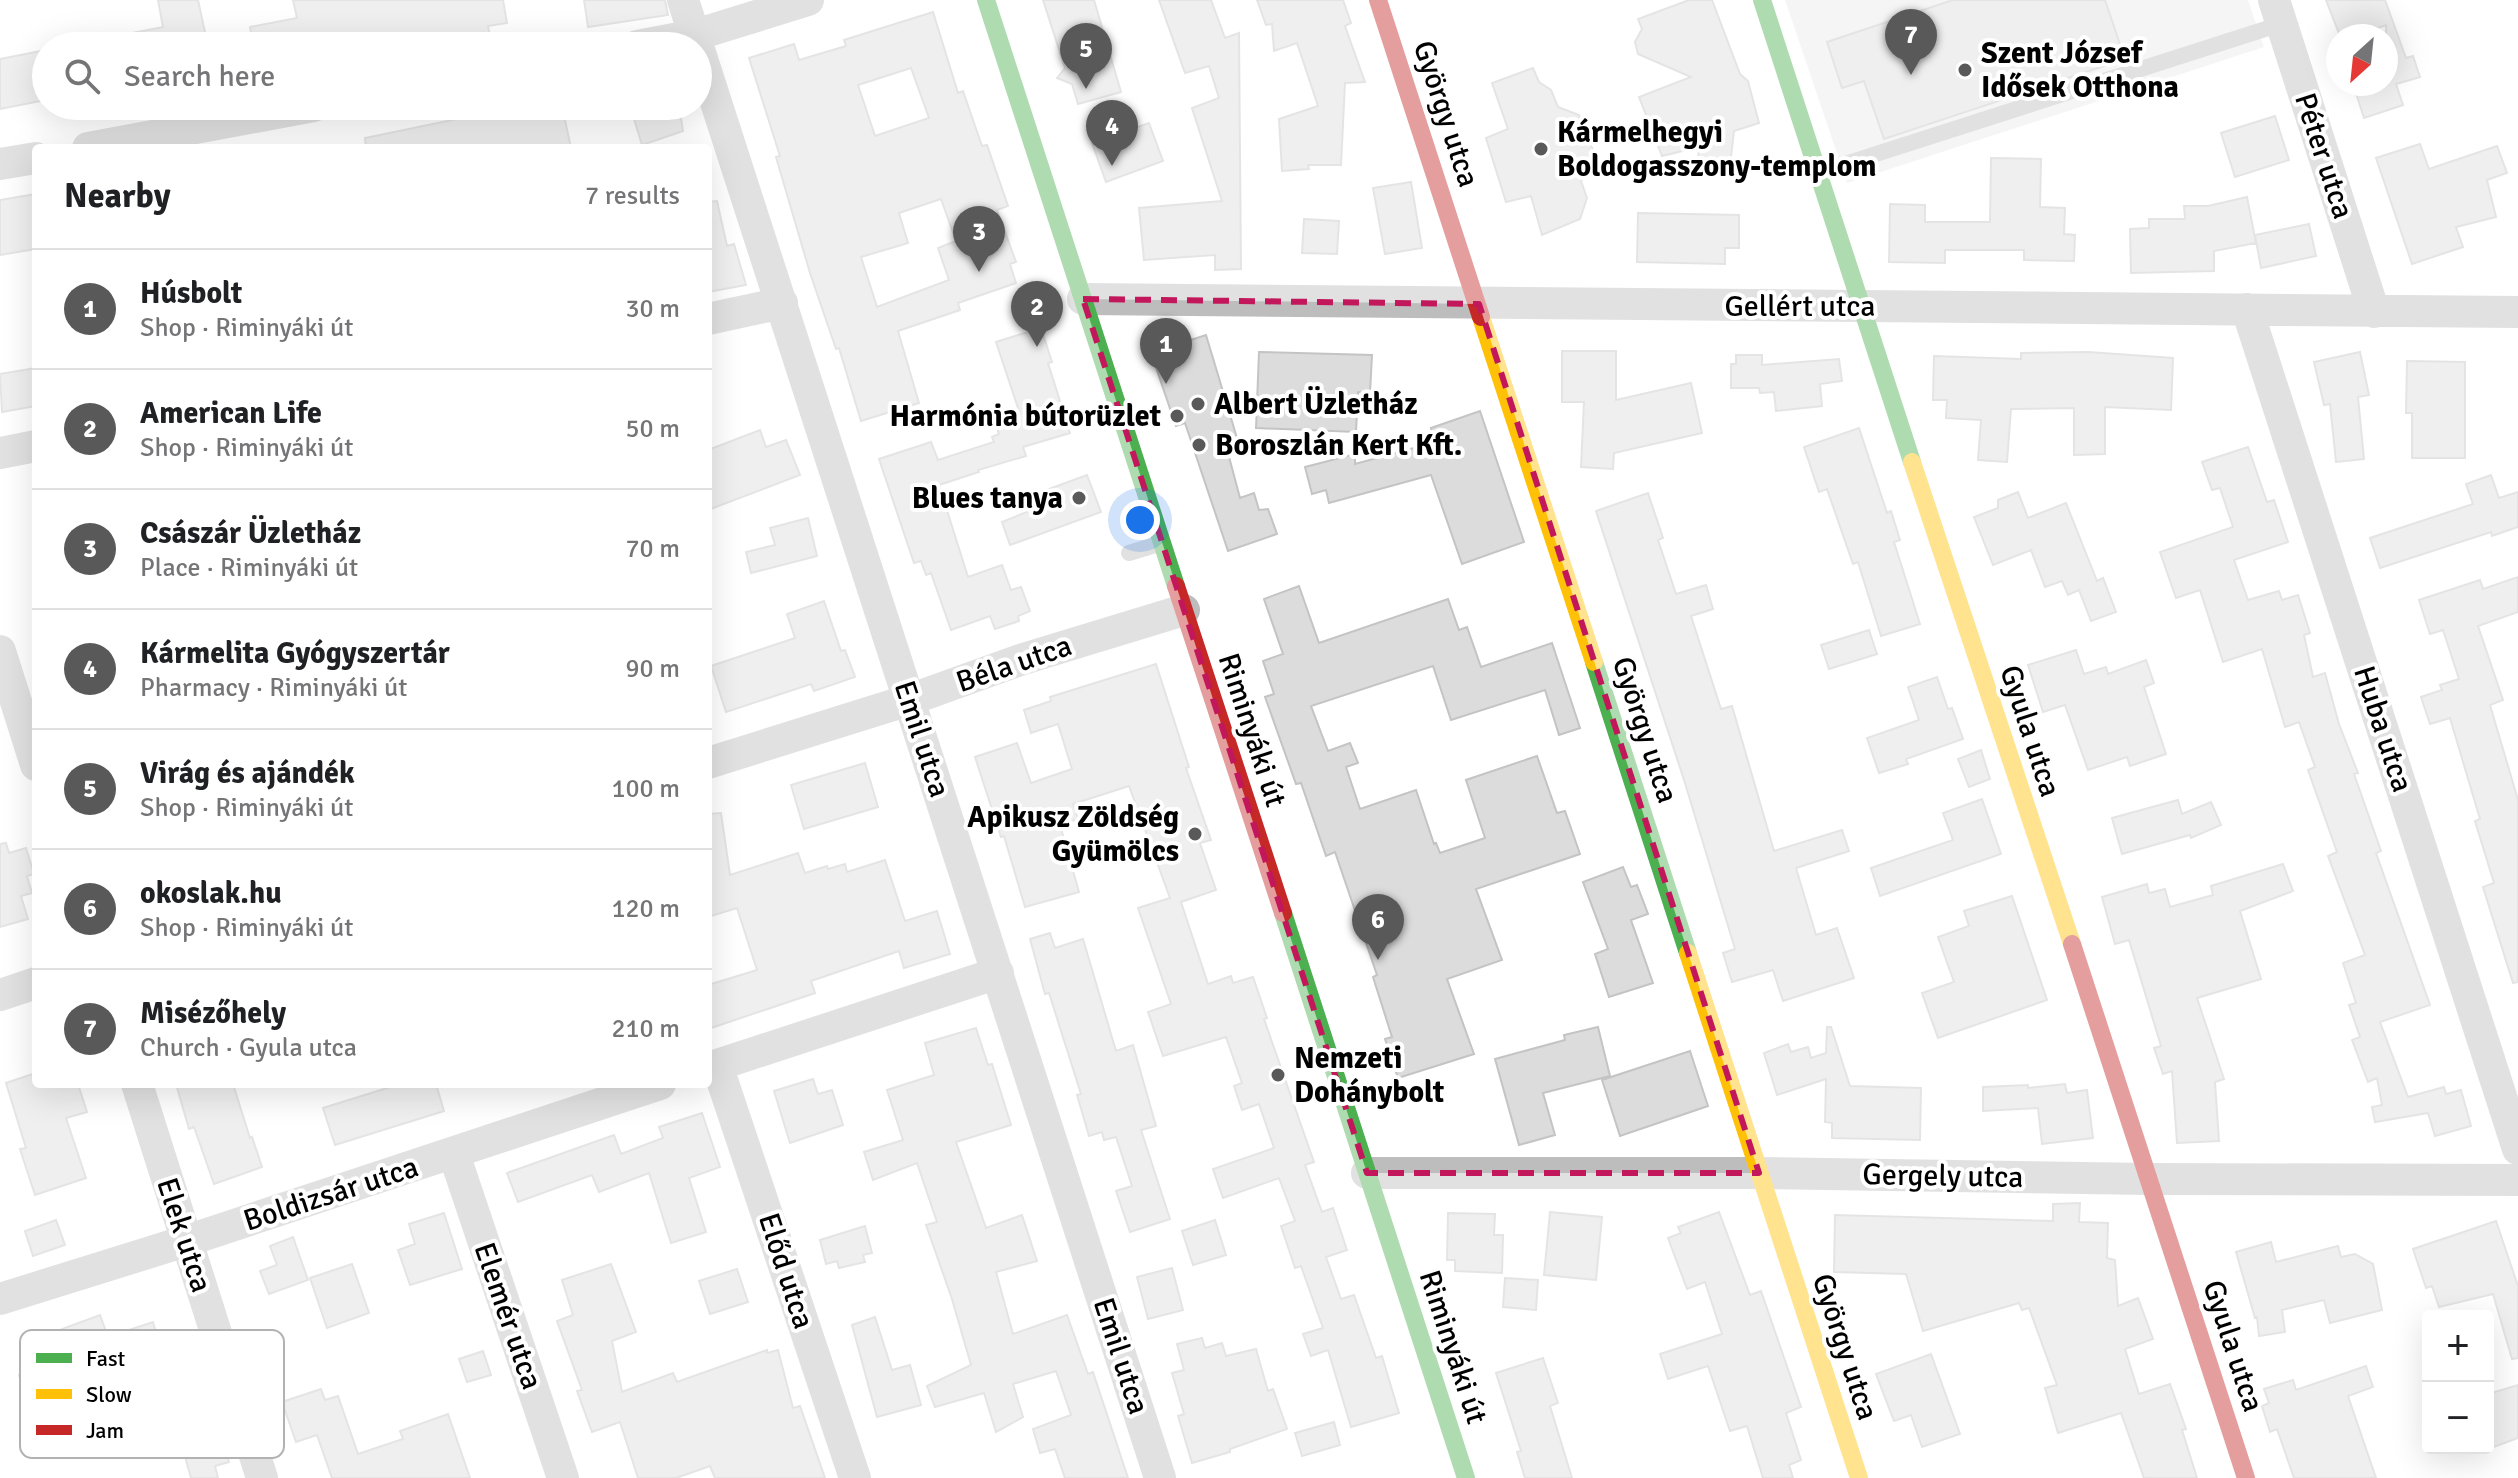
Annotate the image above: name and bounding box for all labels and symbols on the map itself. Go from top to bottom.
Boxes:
pin: 7 [1885,9,1937,75]
pin: 5 [1060,23,1112,89]
north arrow [2326,24,2398,96]
place label: Szent József Idősek Otthona [1981,35,2179,106]
street label: György utca [1405,36,1487,192]
marker: Szent József Idősek Otthona [1956,61,1974,79]
street label: Péter utca [2286,88,2362,224]
pin: 4 [1086,100,1138,166]
place label: Kármelhegyi Boldogasszony-templom [1557,114,1877,185]
marker: Kármelhegyi Boldogasszony-templom [1532,140,1550,158]
pin: 3 [953,206,1005,272]
pin: 2 [1011,281,1063,347]
street label: Gellért utca [1724,288,1876,325]
pin: 1 [1140,318,1192,384]
place label: Albert Üzletház [1214,386,1418,423]
marker: Albert Üzletház [1189,395,1207,413]
place label: Harmónia bútorüzlet [890,398,1161,435]
marker: Harmónia bútorüzlet [1168,407,1186,425]
place label: Boroszlán Kert Kft. [1215,427,1462,464]
marker: Boroszlán Kert Kft. [1190,436,1208,454]
place label: Blues tanya [912,480,1063,517]
marker: Blues tanya [1070,489,1088,507]
your location [1120,500,1160,540]
street label: Béla utca [951,627,1077,701]
street label: Riminyáki út [1210,648,1294,812]
street label: György utca [1604,652,1686,808]
street label: Gyula utca [1991,661,2069,801]
street label: Huba utca [2345,661,2421,797]
street label: Emil utca [886,676,958,802]
place label: Apikusz Zöldség Gyümölcs [967,799,1179,870]
marker: Apikusz Zöldség Gyümölcs [1186,825,1204,843]
pin: 6 [1352,894,1404,960]
place label: Nemzeti Dohánybolt [1294,1040,1444,1111]
marker: Nemzeti Dohánybolt [1269,1066,1287,1084]
street label: Boldizsár utca [239,1148,423,1240]
street label: Gergely utca [1862,1156,2024,1196]
street label: Elek utca [148,1173,220,1297]
street label: Előd utca [750,1208,822,1334]
street label: Elemér utca [466,1238,550,1394]
street label: Riminyáki út [1411,1265,1495,1429]
street label: György utca [1804,1269,1886,1425]
street label: Gyula utca [2194,1276,2272,1416]
street label: Emil utca [1085,1293,1157,1419]
legend [20,1330,284,1458]
text: Fast [86,1345,126,1372]
text: Slow [86,1381,132,1408]
text: Jam [86,1417,124,1444]

